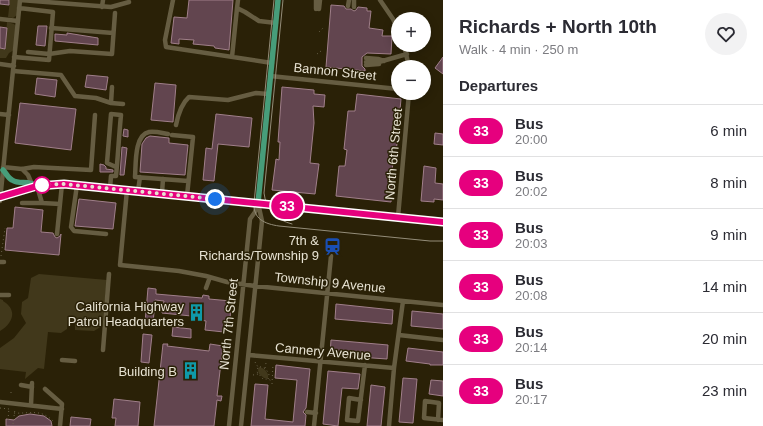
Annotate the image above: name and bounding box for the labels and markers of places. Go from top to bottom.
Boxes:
unlabelled marker [33,176,51,194]
place label: 7th & Richards/Township 9 [199,233,319,263]
station icon: 7th & Richards/Township 9 [322,237,342,257]
place label: California Highway Patrol Headquarters [68,299,184,329]
building icon: California Highway Patrol Headquarters [187,303,207,323]
building icon: Building B [180,361,200,381]
place label: Building B [118,364,177,379]

